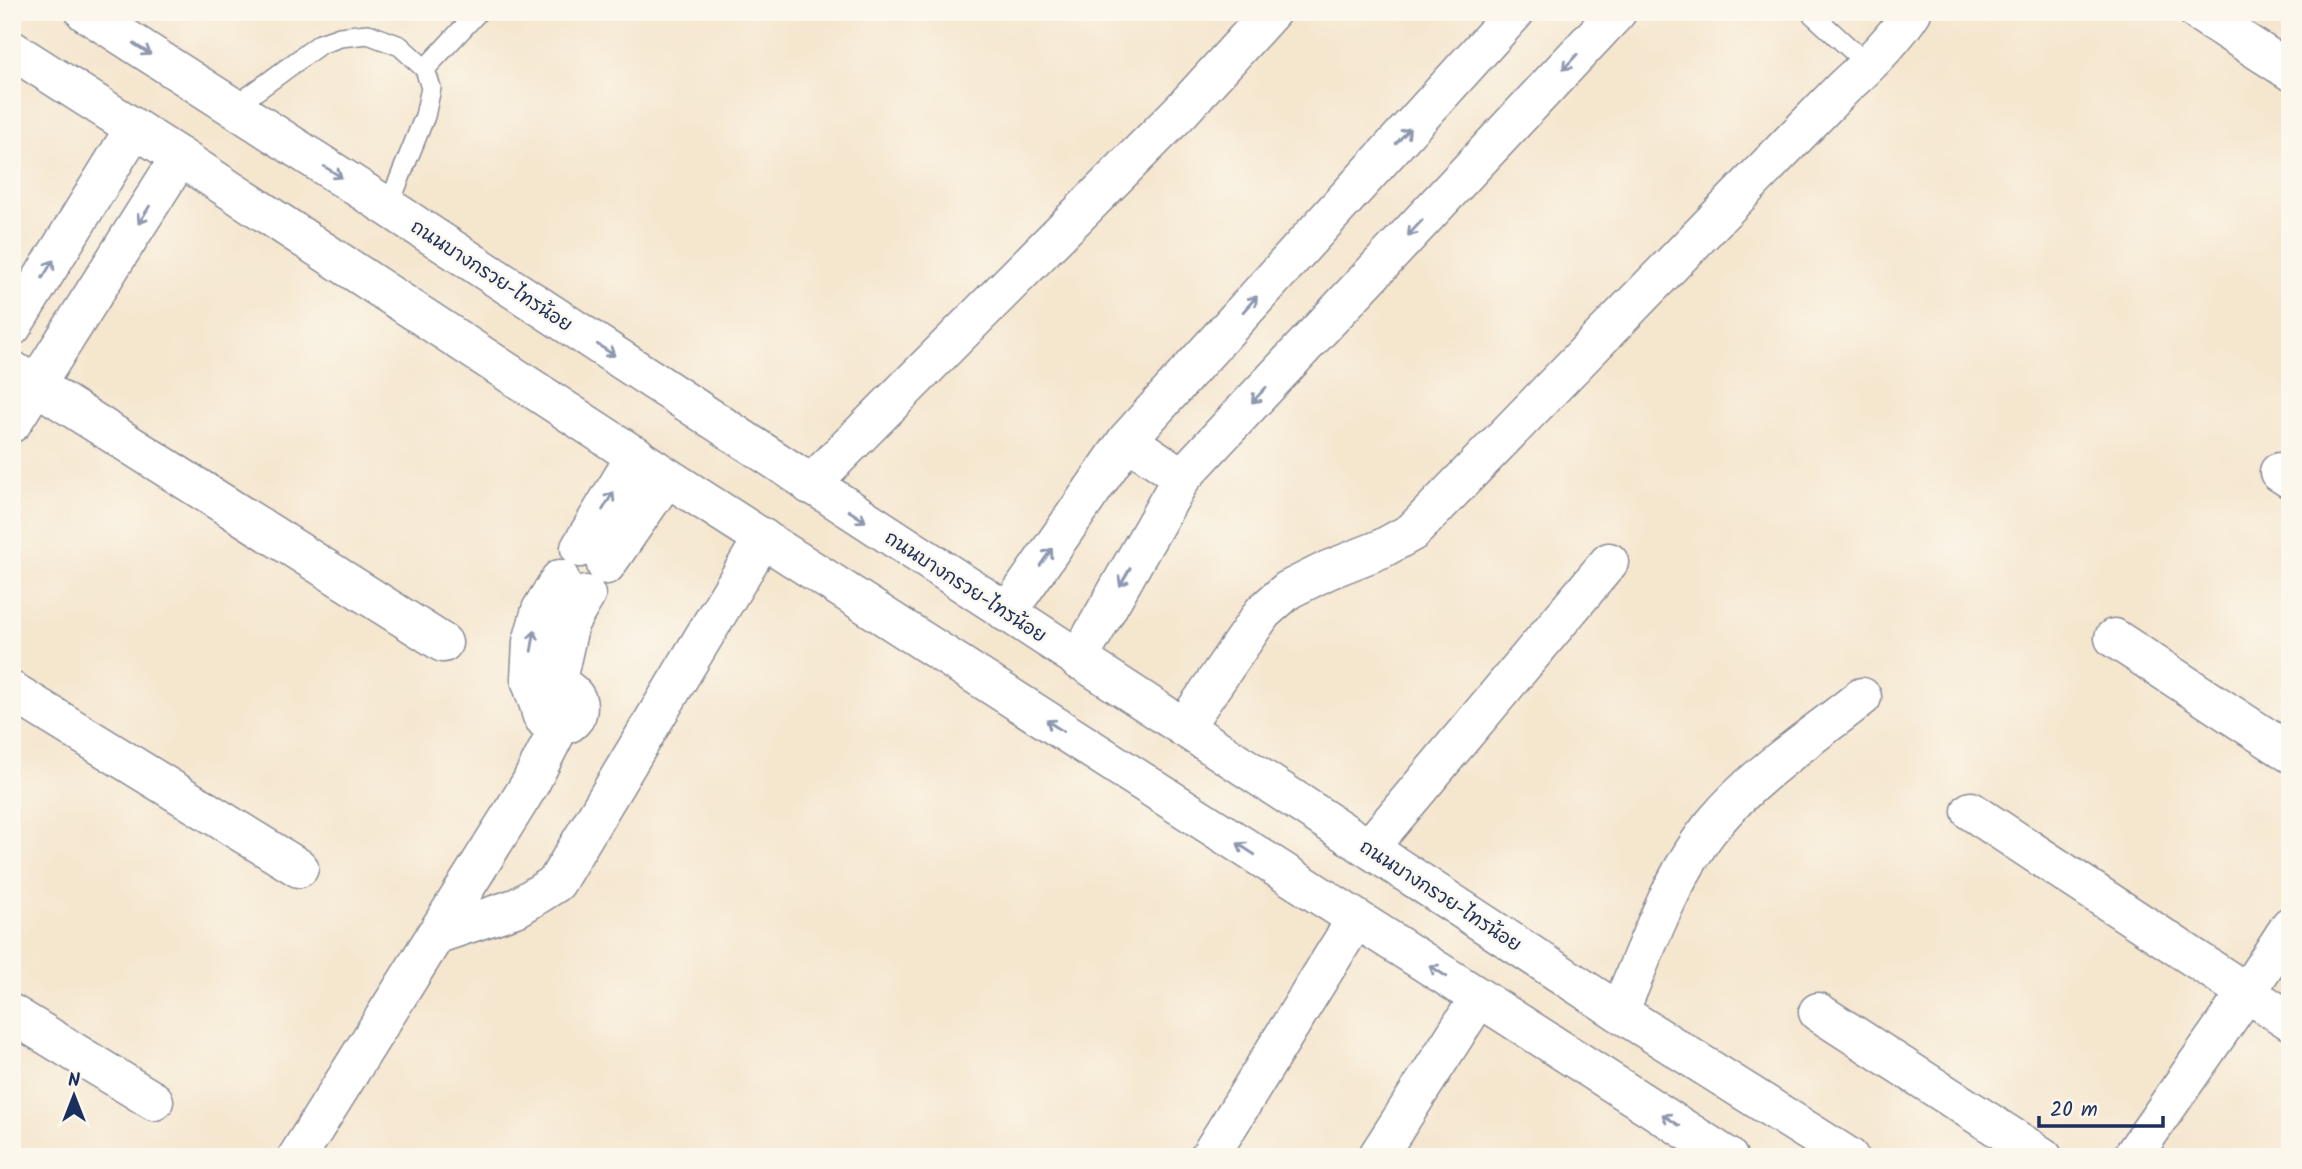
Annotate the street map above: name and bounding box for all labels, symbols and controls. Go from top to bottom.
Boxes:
one-way arrow [131,43,151,57]
one-way arrow [1562,53,1578,71]
one-way arrow [1395,127,1411,145]
one-way arrow [323,166,343,180]
one-way arrow [137,204,151,224]
street label: ถนนบางกรวย-ไทรน้อย [404,213,578,340]
one-way arrow [1406,219,1423,236]
one-way arrow [41,260,55,280]
one-way arrow [1242,295,1258,313]
one-way arrow [595,344,615,358]
one-way arrow [1251,386,1268,403]
one-way arrow [601,492,615,512]
one-way arrow [847,509,867,523]
street label: ถนนบางกรวย-ไทรน้อย [878,524,1052,651]
one-way arrow [1039,548,1053,567]
one-way arrow [1118,566,1132,586]
one-way arrow [527,630,540,653]
one-way arrow [1045,718,1065,732]
street label: ถนนบางกรวย-ไทรน้อย [1353,833,1527,960]
one-way arrow [1237,841,1256,856]
one-way arrow [1428,964,1448,978]
north arrow [38,1060,108,1130]
text: N [68,1066,80,1096]
scale bar [2039,1085,2164,1129]
text: 20 m [2050,1094,2098,1127]
one-way arrow [1661,1113,1681,1127]

